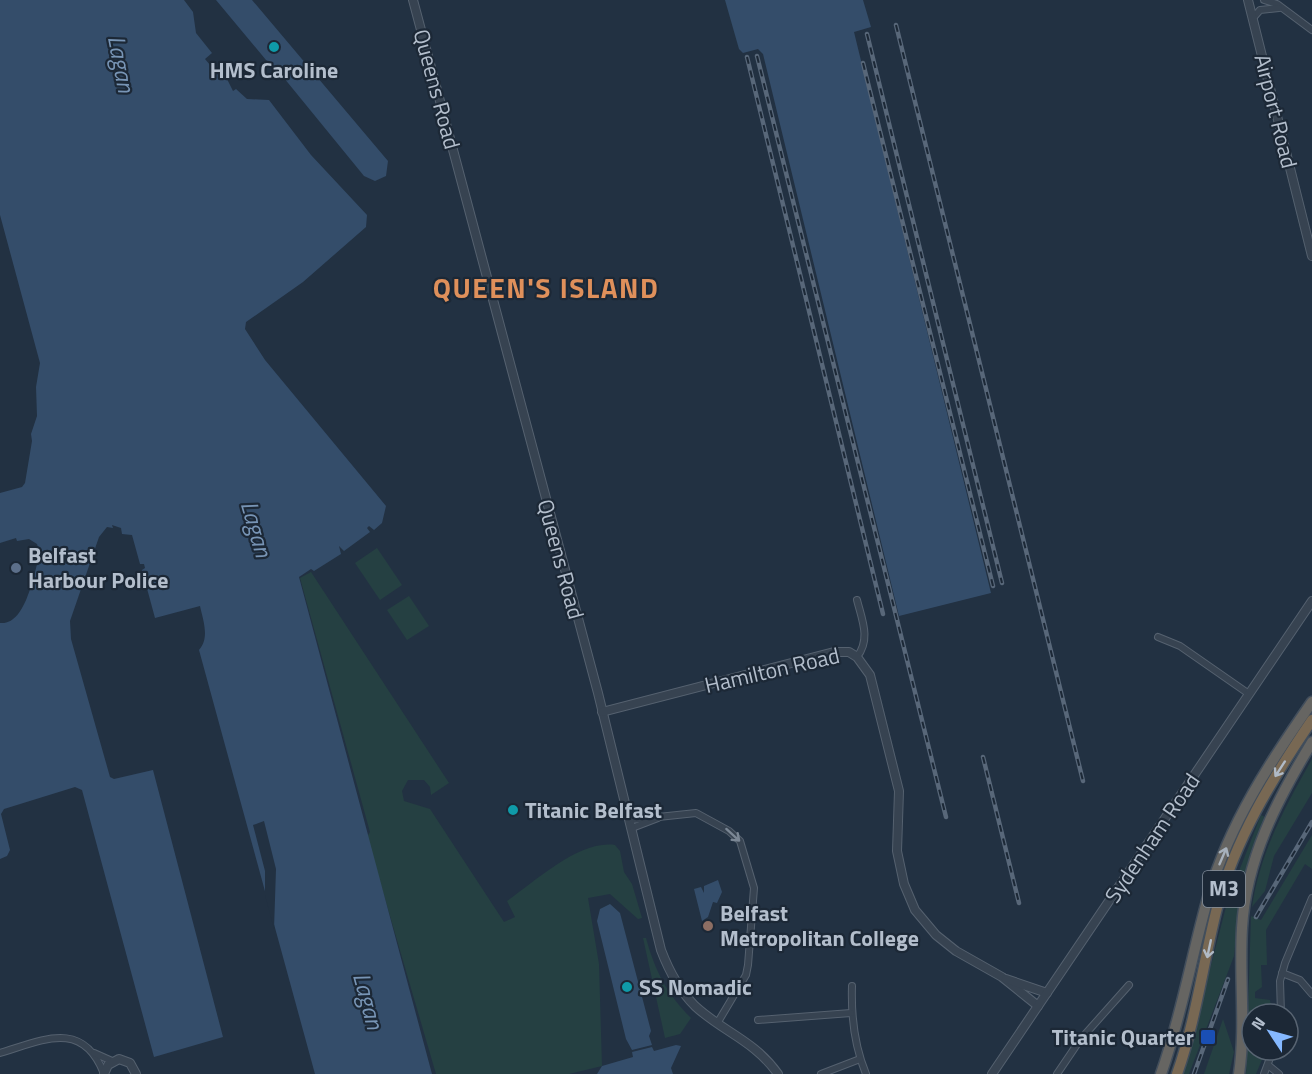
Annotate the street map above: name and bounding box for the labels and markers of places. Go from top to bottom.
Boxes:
marker: HMS Caroline [267,40,281,54]
place label: HMS Caroline [210,53,338,87]
place label: Belfast Harbour Police [28,538,168,597]
marker: Belfast Harbour Police [9,561,23,575]
place label: Titanic Belfast [525,793,662,827]
marker: Titanic Belfast [506,803,520,817]
place label: Belfast Metropolitan College [720,896,919,955]
marker: Belfast Metropolitan College [701,919,715,933]
place label: SS Nomadic [639,970,752,1004]
marker: SS Nomadic [620,980,634,994]
place label: Titanic Quarter [1052,1020,1194,1054]
marker: Titanic Quarter [1199,1028,1217,1046]

